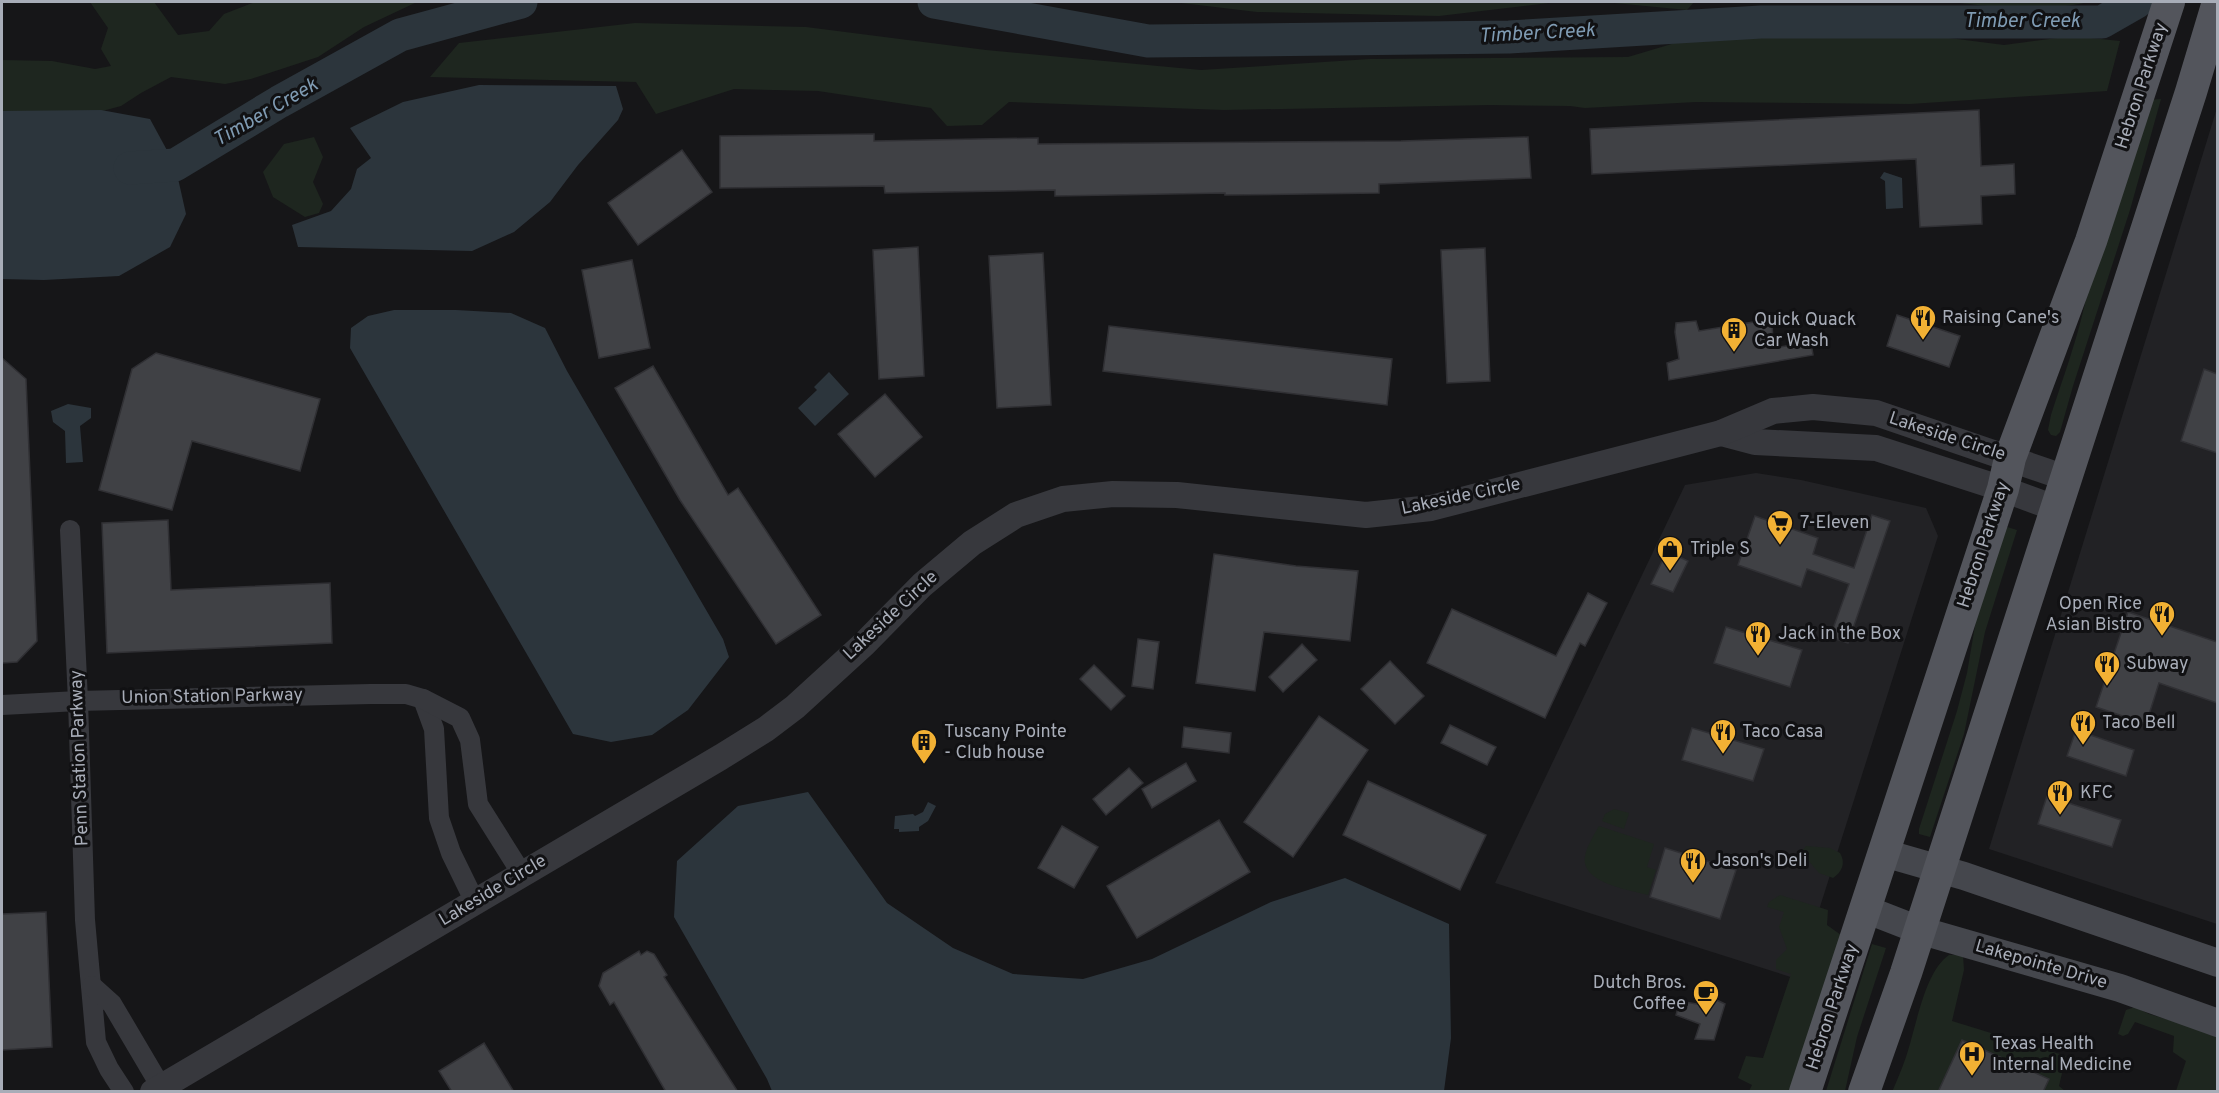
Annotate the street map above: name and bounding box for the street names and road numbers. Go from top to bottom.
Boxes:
street label: Hebron Parkway [2111,20,2173,152]
street label: Lakeside Circle [1886,407,2008,467]
street label: Lakeside Circle [1399,473,1523,521]
street label: Hebron Parkway [1953,479,2015,611]
street label: Lakeside Circle [839,566,943,666]
street label: Penn Station Parkway [65,670,95,846]
street label: Union Station Parkway [121,684,303,710]
street label: Lakeside Circle [435,850,551,932]
street label: Lakepointe Drive [1972,935,2110,995]
street label: Hebron Parkway [1802,941,1864,1073]

